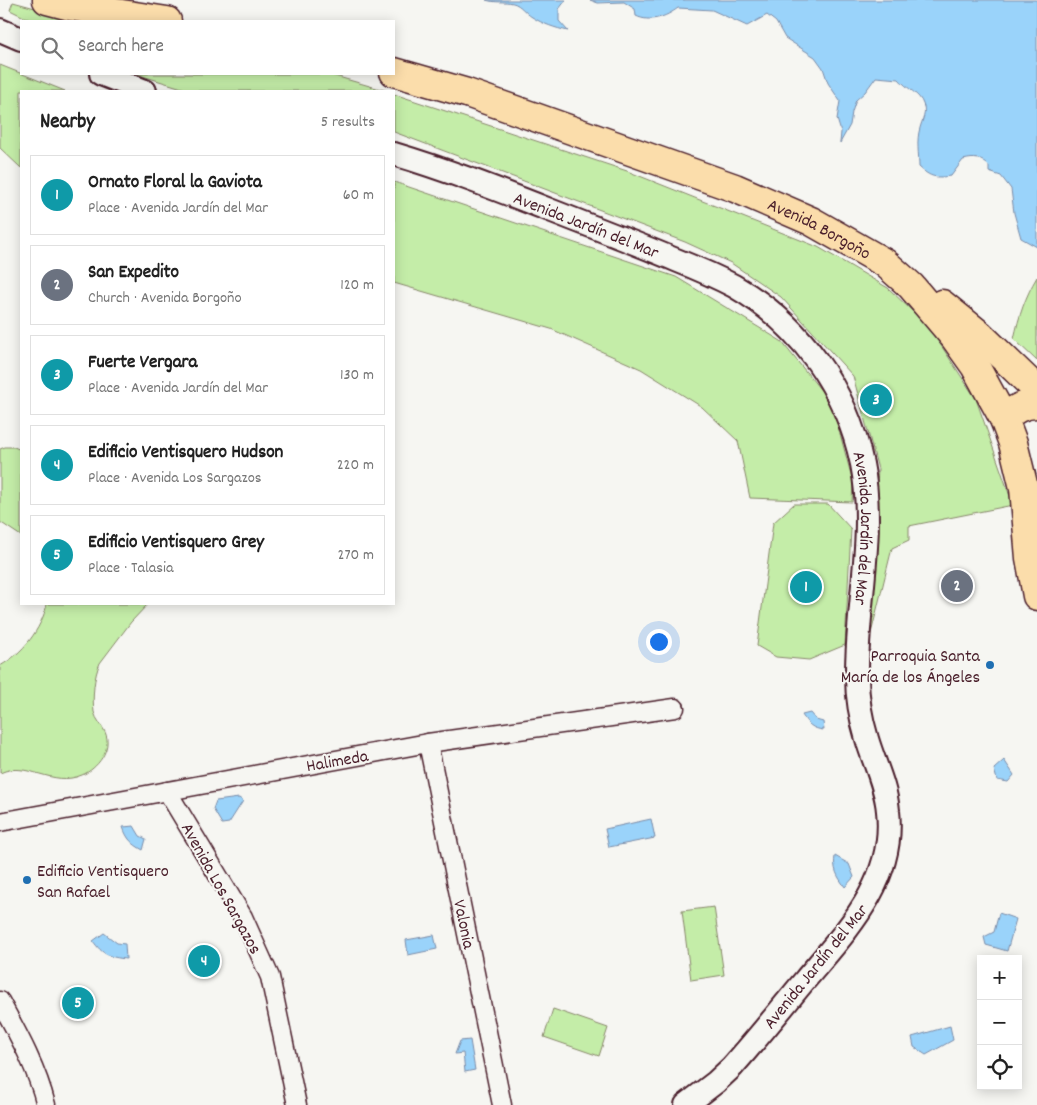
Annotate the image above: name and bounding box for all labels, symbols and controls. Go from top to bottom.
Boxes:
search box [20,20,395,75]
icon: search [38,34,66,62]
text: Search here [78,34,164,61]
text: Nearby [40,108,95,138]
text: 5 results [321,111,375,134]
text: Ornato Floral la Gaviota [88,170,262,197]
text: 1 [55,184,59,207]
text: 60 m [343,184,374,207]
street label: Avenida Jardín del Mar [509,187,662,267]
street label: Avenida Borgoño [763,194,875,267]
text: Place · Avenida Jardín del Mar [88,197,268,220]
text: San Expedito [88,260,179,287]
text: 2 [54,274,61,297]
text: 120 m [340,274,374,297]
text: Church · Avenida Borgoño [88,287,242,310]
text: Fuerte Vergara [88,350,198,377]
text: 3 [53,364,61,387]
text: 130 m [340,364,374,387]
text: Place · Avenida Jardín del Mar [88,377,268,400]
pin: 3 [860,381,892,419]
text: Edificio Ventisquero Hudson [88,440,283,467]
street label: Avenida Jardín del Mar [844,449,877,606]
text: 4 [54,454,60,477]
text: 220 m [337,454,374,477]
text: Place · Avenida Los Sargazos [88,467,262,490]
text: Edificio Ventisquero Grey [88,530,264,557]
text: 5 [53,544,61,567]
text: 270 m [338,544,374,567]
text: Place · Talasia [88,557,173,580]
pin: 2 [941,567,973,605]
pin: 1 [790,568,822,606]
your location [646,629,672,655]
place label: Parroquia Santa María de los Ángeles [841,645,981,691]
marker: Parroquia Santa María de los Ángeles [984,659,996,671]
street label: Halimeda [305,745,371,780]
street label: Avenida Los Sargazos [173,819,266,959]
place label: Edificio Ventisquero San Rafael [37,860,169,906]
marker: Edificio Ventisquero San Rafael [21,874,33,886]
street label: Valonia [445,898,480,952]
street label: Avenida Jardín del Mar [759,900,875,1035]
pin: 4 [188,942,220,980]
map controls [977,955,1022,1090]
button: + [977,955,1022,1000]
pin: 5 [62,984,94,1022]
button: − [977,1000,1022,1045]
button: locate [977,1045,1022,1090]

